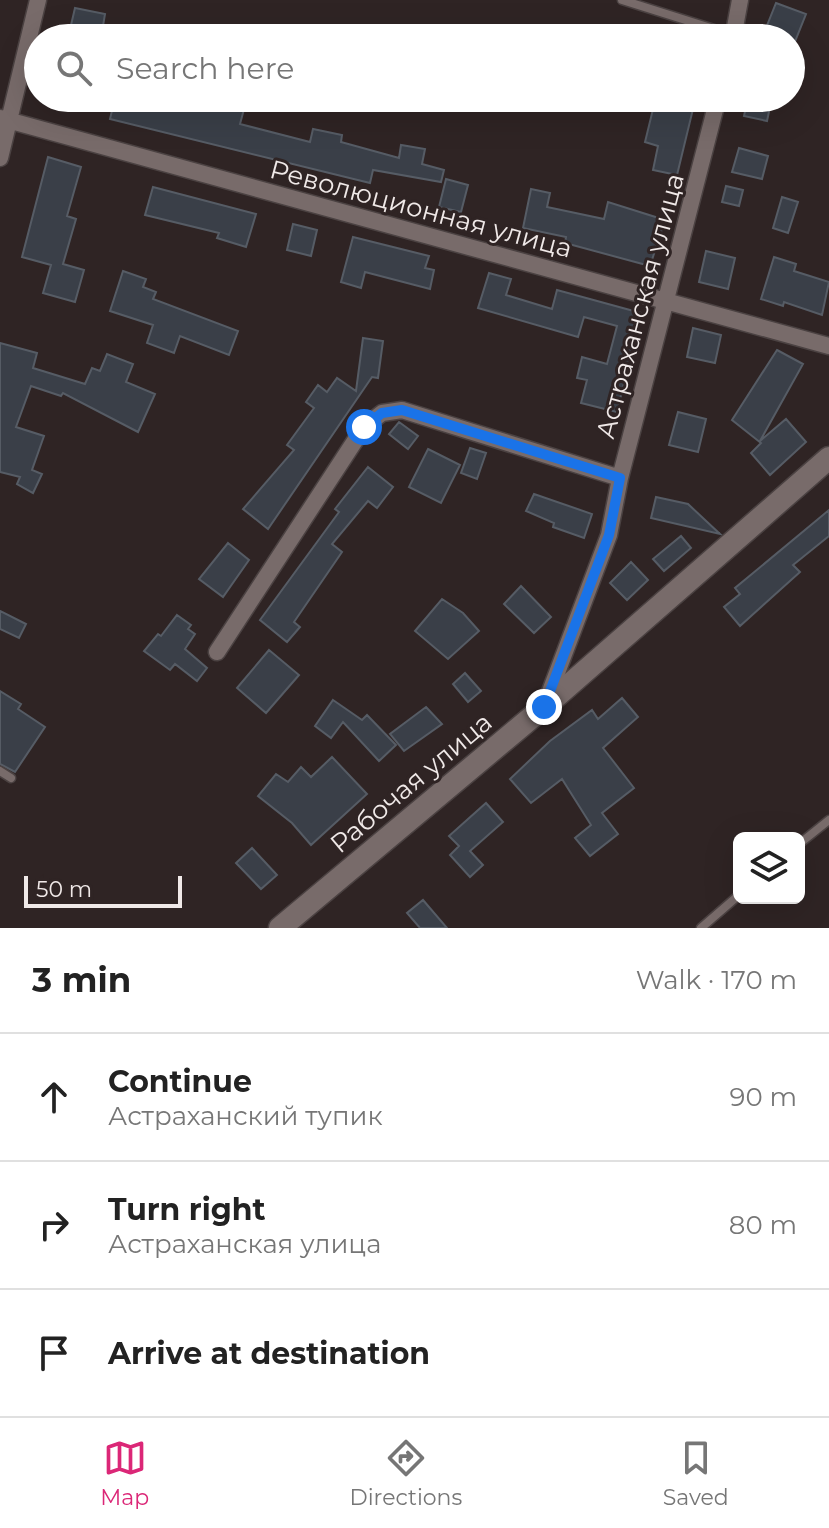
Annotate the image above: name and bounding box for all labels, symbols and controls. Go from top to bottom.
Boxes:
search box [24,24,805,112]
icon: search [52,46,96,90]
text: Search here [116,50,294,87]
street label: Революционная улица [266,153,576,265]
street label: Астраханская улица [589,170,691,442]
route start [346,409,382,445]
route end [526,689,562,725]
street label: Рабочая улица [324,706,498,860]
map controls [733,832,805,904]
button: layers [733,832,805,904]
scale bar [24,872,182,908]
text: 50 m [36,876,92,903]
text: 3 min [32,959,131,1001]
text: Walk · 170 m [636,964,797,996]
text: Continue [108,1063,252,1100]
icon: ahead [32,1075,76,1119]
text: 90 m [730,1081,797,1113]
text: Астраханский тупик [108,1100,383,1132]
text: Turn right [108,1191,265,1228]
icon: right [32,1203,76,1247]
text: 80 m [729,1209,797,1241]
text: Астраханская улица [108,1228,381,1260]
icon: arrive [32,1331,76,1375]
text: Arrive at destination [108,1335,430,1372]
tab: Map [100,1436,149,1511]
tab: Directions [350,1436,462,1511]
tab: Saved [663,1436,729,1511]

